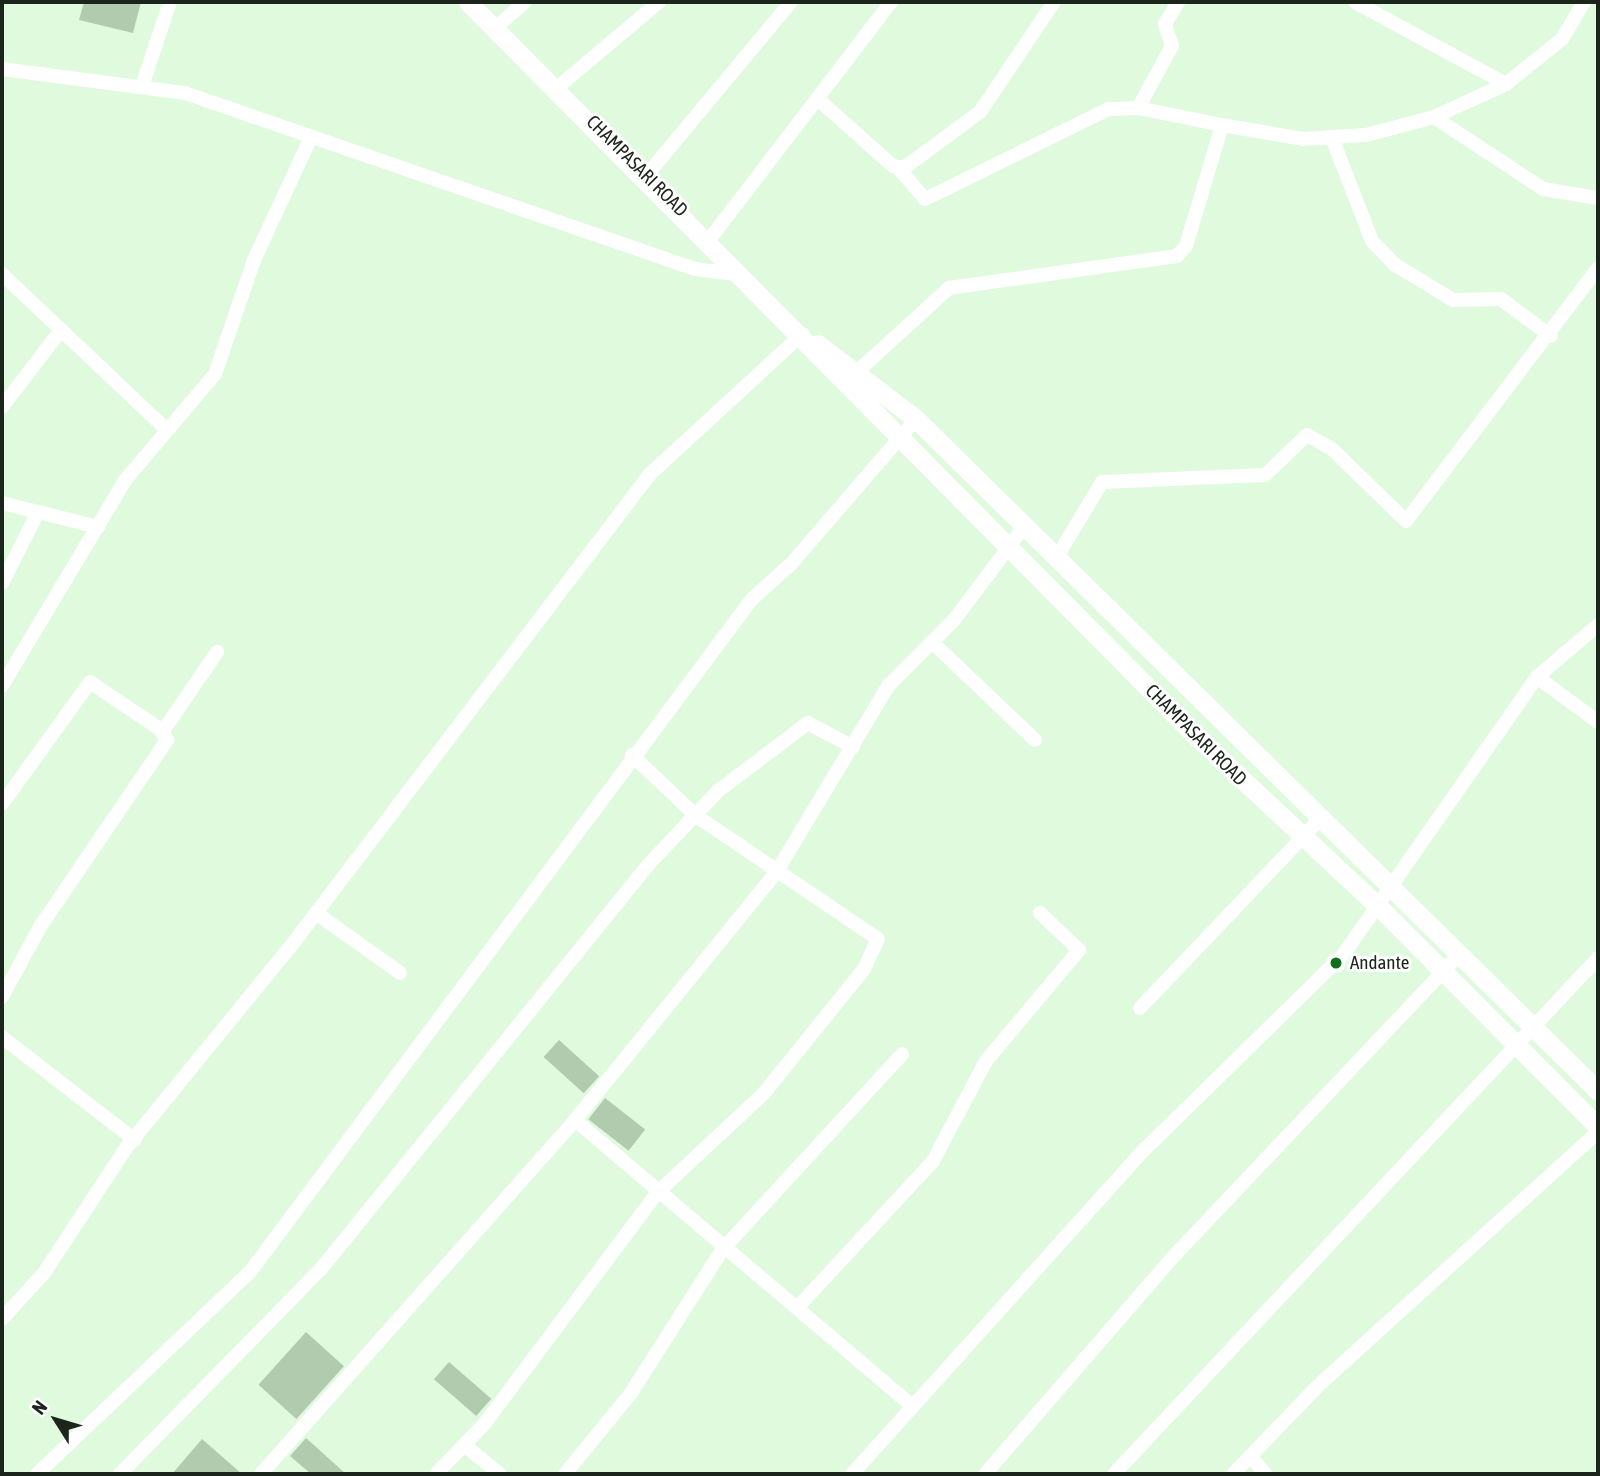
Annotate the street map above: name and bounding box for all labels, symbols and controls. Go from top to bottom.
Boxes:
street label: CHAMPASARI ROAD [582,111,692,221]
street label: CHAMPASARI ROAD [1141,680,1251,790]
place label: Andante [1350,952,1409,974]
marker: Andante [1328,955,1344,971]
north arrow [21,1385,91,1455]
text: N [27,1396,51,1418]

